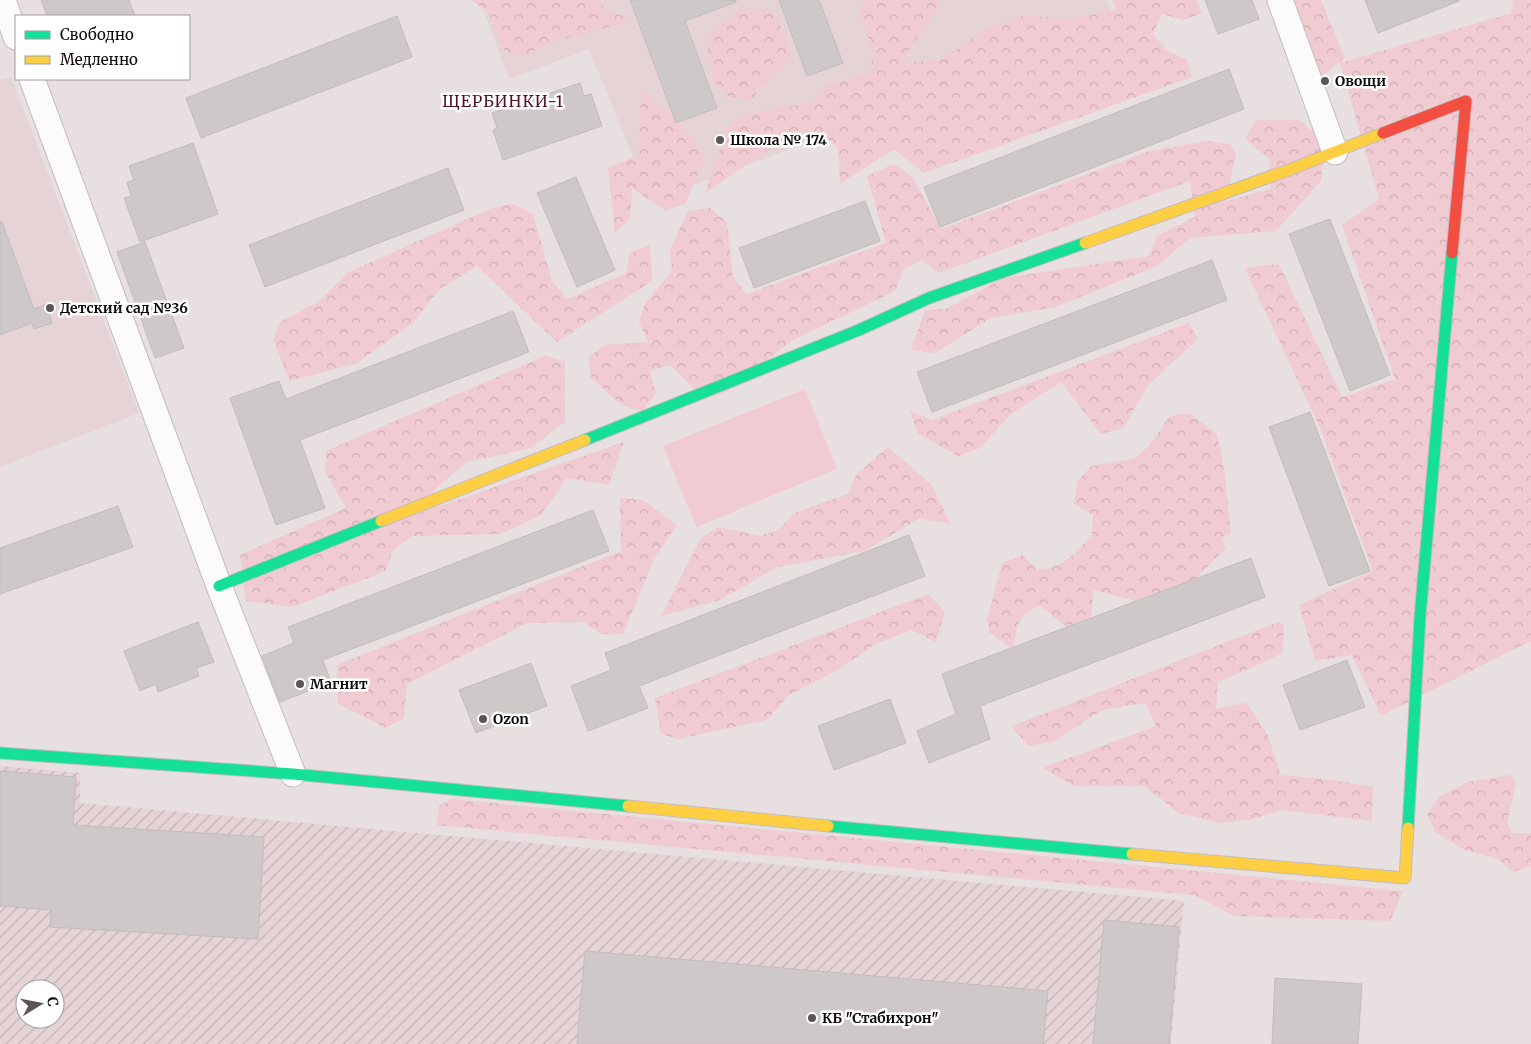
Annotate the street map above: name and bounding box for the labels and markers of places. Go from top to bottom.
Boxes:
place label: Овощи [1335,72,1386,90]
marker: Овощи [1319,75,1331,87]
place label: Школа № 174 [730,131,827,149]
marker: Школа № 174 [714,134,726,146]
place label: Детский сад №36 [60,299,188,317]
marker: Детский сад №36 [44,302,56,314]
place label: Магнит [310,675,368,693]
marker: Магнит [294,678,306,690]
place label: Ozon [493,710,529,728]
marker: Ozon [477,713,489,725]
place label: КБ "Стабихрон" [822,1009,938,1027]
marker: КБ "Стабихрон" [806,1012,818,1024]

